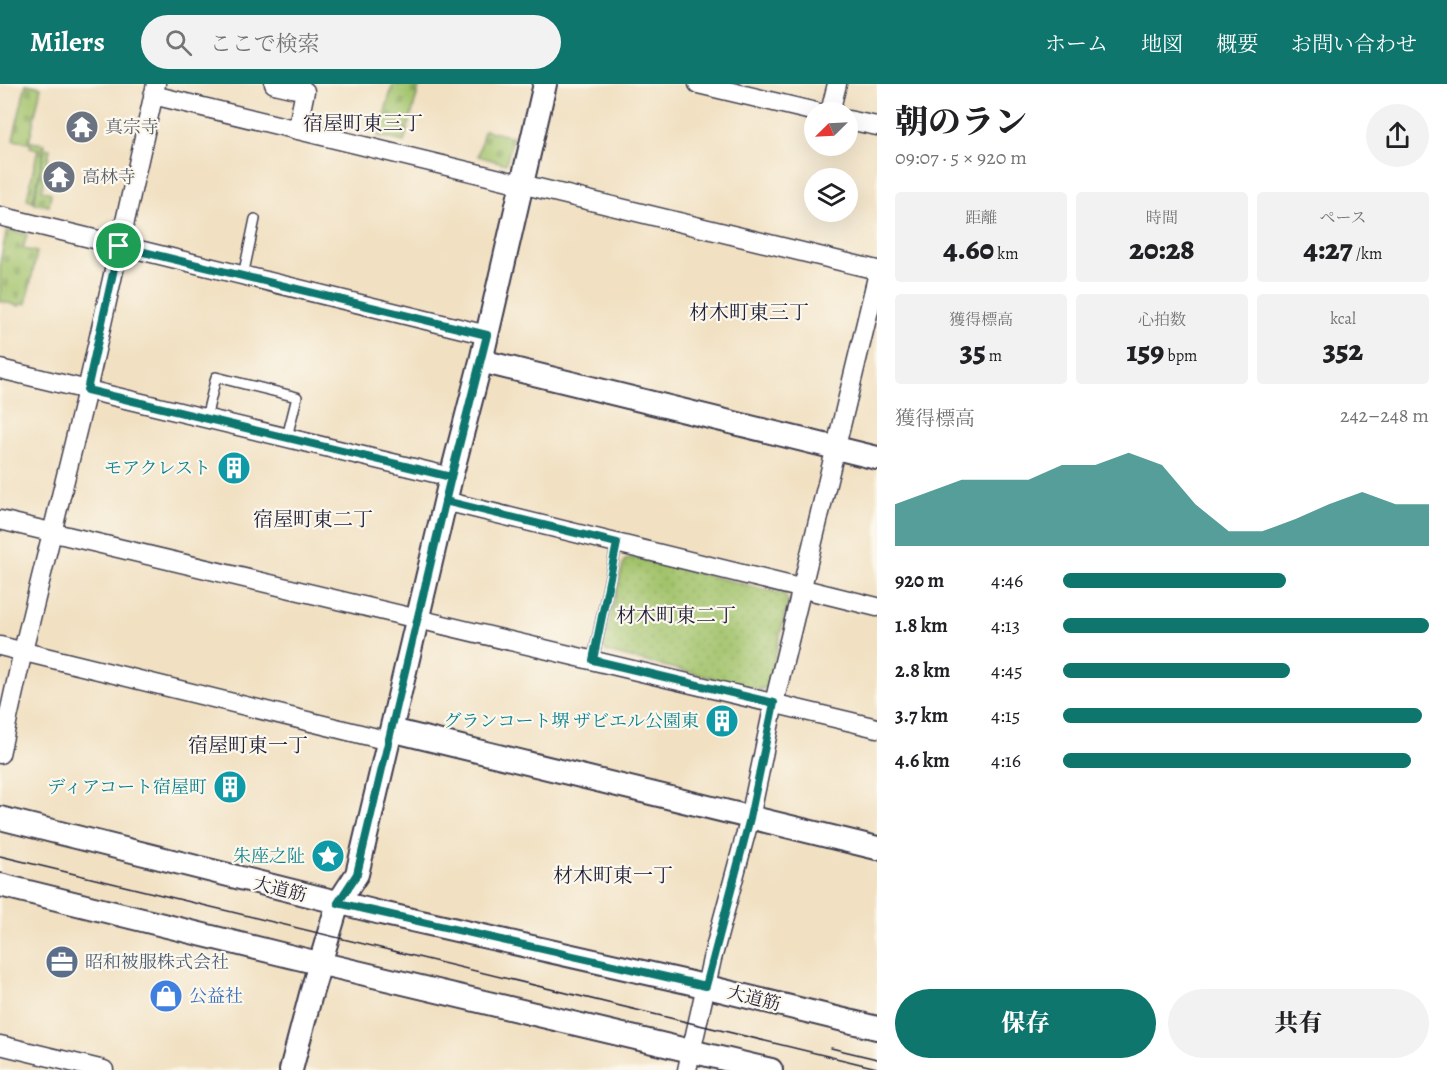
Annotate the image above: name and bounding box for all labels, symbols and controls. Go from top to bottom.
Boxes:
search box [141,15,561,69]
text: Milers [30,23,105,61]
icon: search [162,26,195,59]
text: ここで検索 [210,29,320,59]
text: ホーム [1045,30,1108,58]
text: 地図 [1141,30,1183,58]
text: 概要 [1216,30,1258,58]
text: お問い合わせ [1291,30,1417,58]
text: 朝のラン [895,99,1027,144]
north arrow [804,102,858,156]
map controls [804,102,858,222]
button: share [1366,104,1429,167]
temple icon: 真宗寺 [64,109,100,145]
district label: 宿屋町東三丁 [303,110,423,137]
place label: 真宗寺 [105,115,159,139]
text: 09:07 · 5 × 920 m [895,144,1027,171]
temple icon: 高林寺 [41,159,77,195]
place label: 高林寺 [82,165,136,189]
button: layers [804,168,858,222]
text: 距離 [965,207,997,229]
text: 時間 [1146,207,1178,229]
text: ペース [1319,207,1367,229]
pin [93,220,144,271]
icon: arrive [102,229,135,262]
text: 4.60 [943,229,994,269]
text: 20:28 [1129,229,1195,269]
text: 4:27 [1304,229,1353,269]
text: km [994,243,1019,265]
text: /km [1353,243,1382,265]
district label: 材木町東三丁 [689,299,809,326]
text: kcal [1330,308,1356,330]
text: 獲得標高 [949,309,1013,331]
text: 心拍数 [1138,309,1186,331]
text: 352 [1323,330,1363,370]
text: 35 [960,331,986,371]
text: 159 [1127,331,1164,371]
text: m [986,345,1002,367]
text: bpm [1164,345,1197,367]
text: 242–248 m [1340,402,1429,429]
text: 獲得標高 [895,405,975,432]
building icon: モアクレスト [216,450,252,486]
place label: モアクレスト [104,456,211,480]
district label: 宿屋町東二丁 [253,506,373,533]
text: 920 m [895,567,944,594]
text: 4:46 [991,567,1023,594]
district label: 材木町東二丁 [616,602,736,629]
text: 1.8 km [895,612,948,639]
text: 4:13 [991,612,1020,639]
text: 2.8 km [895,657,950,684]
text: 4:45 [991,657,1022,684]
text: 3.7 km [895,702,948,729]
text: 4:15 [991,702,1020,729]
building icon: グランコート堺 ザビエル公園東 [704,703,740,739]
place label: グランコート堺 ザビエル公園東 [443,709,699,733]
district label: 宿屋町東一丁 [188,732,308,759]
text: 4.6 km [895,747,950,774]
text: 4:16 [991,747,1021,774]
building icon: ディアコート宿屋町 [212,769,248,805]
place label: ディアコート宿屋町 [47,775,207,799]
place icon: 朱座之阯 [310,838,346,874]
place label: 朱座之阯 [233,844,305,868]
district label: 材木町東一丁 [553,862,673,889]
street label: 大道筋 [251,871,309,907]
office icon: 昭和被服株式会社 [44,944,80,980]
place label: 昭和被服株式会社 [85,950,229,974]
shop icon: 公益社 [148,978,184,1014]
street label: 大道筋 [725,980,783,1016]
place label: 公益社 [189,984,243,1008]
button: 保存 [895,989,1156,1058]
button: 共有 [1168,989,1429,1058]

